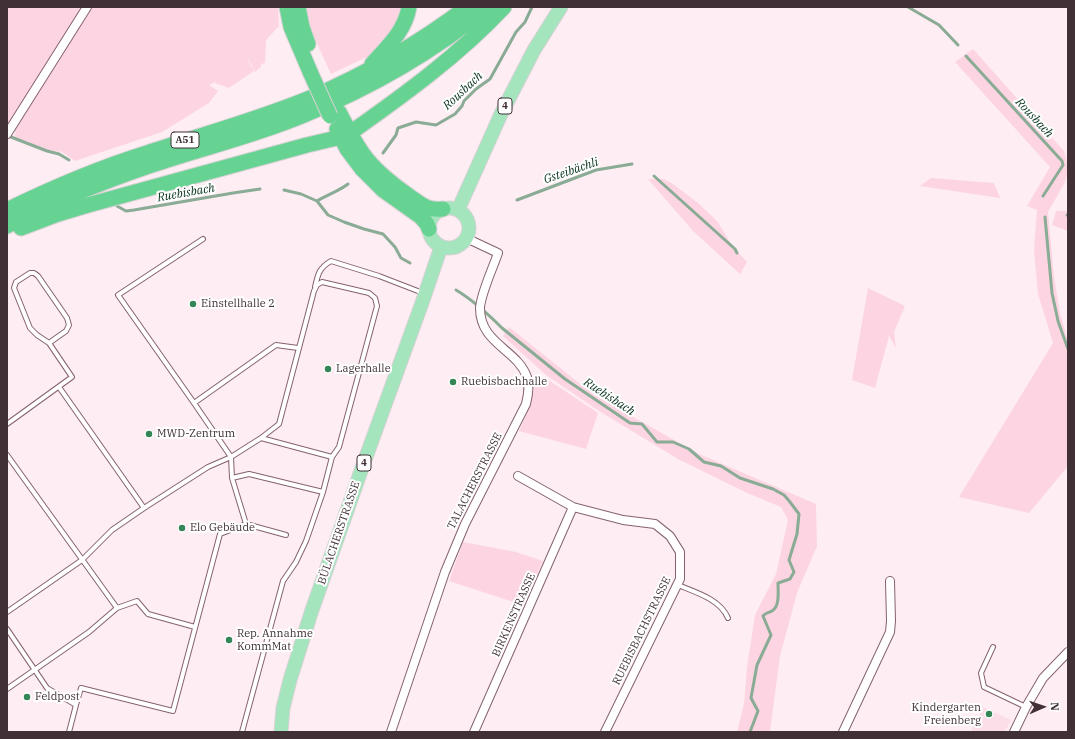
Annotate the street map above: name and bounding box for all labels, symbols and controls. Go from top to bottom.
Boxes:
water label: Rousbach [440,69,486,113]
water label: Rousbach [1012,95,1056,141]
road number: 4 [498,98,512,114]
road number: A51 [171,132,199,148]
water label: Gsteibächli [542,155,600,187]
water label: Ruebisbach [156,181,216,205]
place label: Einstellhalle 2 [201,297,275,311]
marker: Einstellhalle 2 [188,299,198,309]
place label: Lagerhalle [336,362,391,376]
marker: Lagerhalle [323,364,333,374]
place label: Ruebisbachhalle [461,375,547,389]
water label: Ruebisbach [581,375,637,419]
marker: Ruebisbachhalle [448,377,458,387]
place label: MWD-Zentrum [157,427,235,441]
marker: MWD-Zentrum [144,429,154,439]
street label: TALACHERSTRASSE [445,430,505,532]
road number: 4 [357,455,371,471]
street label: BÜLACHERSTRASSE [315,480,363,586]
place label: Elo Gebäude [190,521,255,535]
marker: Elo Gebäude [177,523,187,533]
street label: BIRKENSTRASSE [490,571,538,659]
street label: RUEBISBACHSTRASSE [610,575,674,687]
place label: Rep. Annahme KommMat [237,627,313,653]
marker: Rep. Annahme KommMat [224,635,234,645]
north arrow [1023,687,1063,727]
place label: Feldpost [35,690,80,704]
marker: Feldpost [22,692,32,702]
place label: Kindergarten Freienberg [912,701,981,727]
text: N [1048,702,1062,711]
marker: Kindergarten Freienberg [984,709,994,719]

